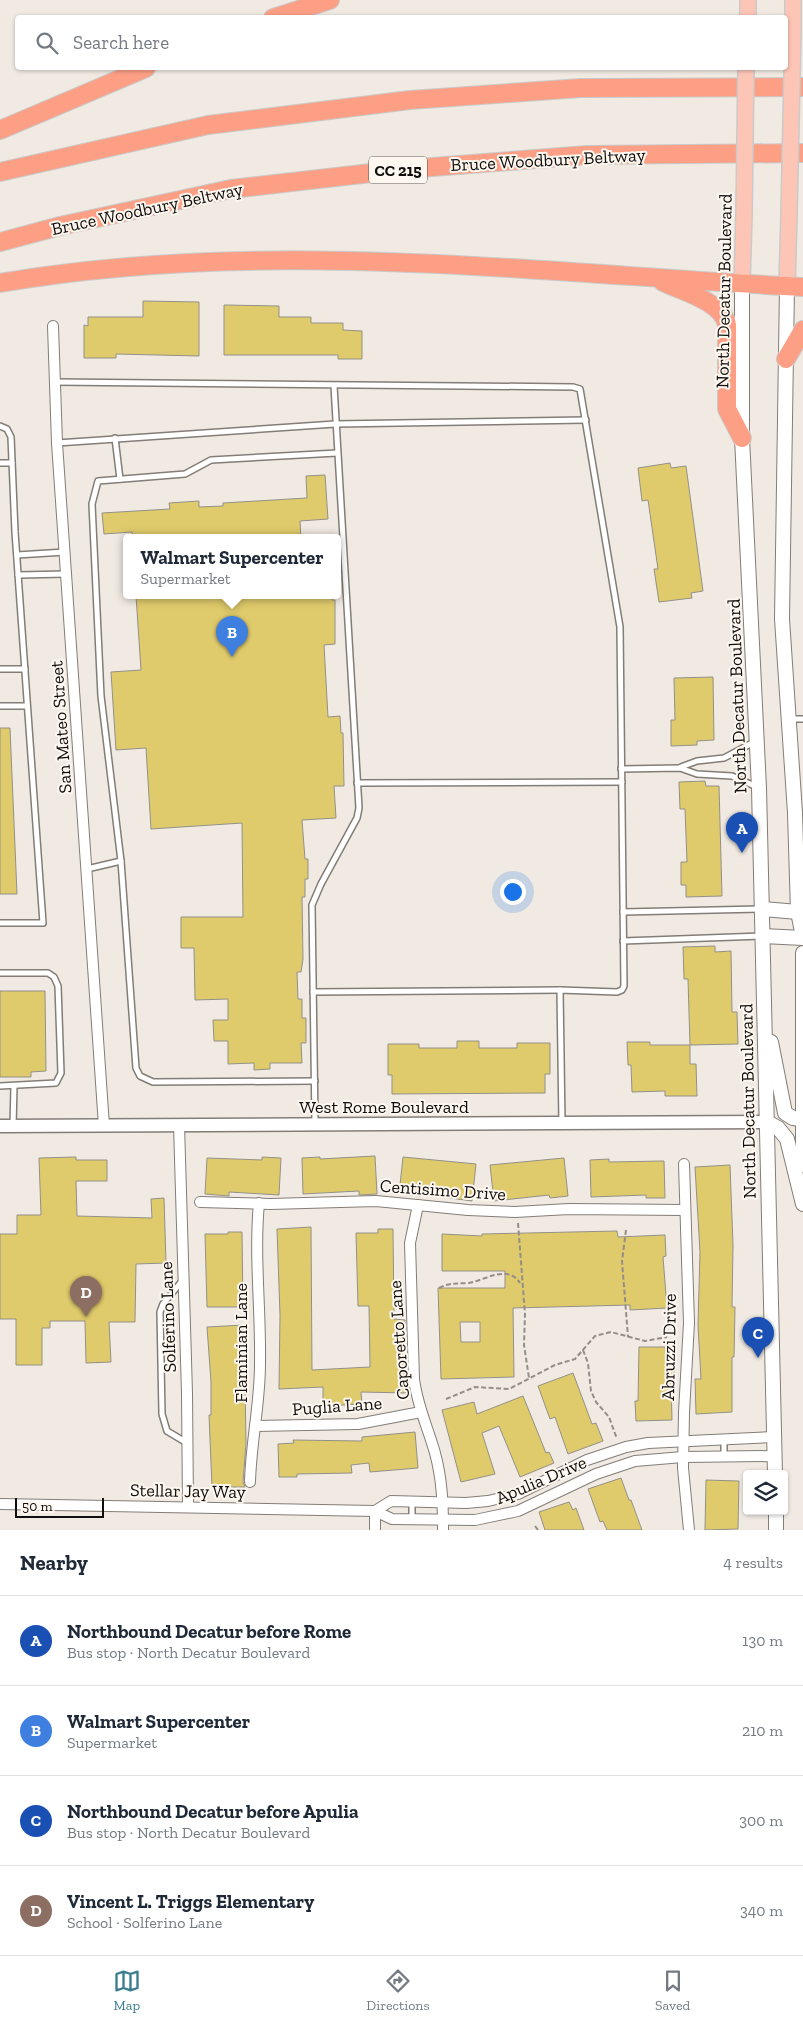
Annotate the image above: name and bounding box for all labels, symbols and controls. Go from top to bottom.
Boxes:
search box [15,15,788,70]
icon: search [33,29,61,57]
text: Search here [73,31,169,54]
street label: Bruce Woodbury Beltway [450,144,647,176]
road number: CC 215 [369,156,427,184]
street label: Bruce Woodbury Beltway [49,178,246,240]
street label: North Decatur Boulevard [711,193,737,389]
popup [123,534,341,599]
text: Walmart Supercenter [140,546,324,569]
text: Supermarket [140,569,231,588]
street label: North Decatur Boulevard [723,598,751,794]
pin: B [216,616,248,657]
street label: San Mateo Street [45,660,77,794]
pin: A [726,812,758,853]
your location [500,879,526,905]
street label: North Decatur Boulevard [735,1003,761,1199]
street label: West Rome Boulevard [299,1096,469,1118]
street label: Centisimo Drive [379,1175,507,1205]
street label: Solferino Lane [155,1261,181,1373]
pin: D [70,1276,102,1317]
street label: Caporetto Lane [384,1280,414,1400]
street label: Flaminian Lane [230,1283,252,1403]
street label: Abruzzi Drive [657,1293,681,1401]
pin: C [742,1317,774,1358]
street label: Puglia Lane [291,1392,383,1420]
street label: Apulia Drive [492,1451,590,1509]
map controls [743,1470,788,1515]
button: layers [743,1470,788,1515]
street label: Stellar Jay Way [130,1479,247,1503]
scale bar [15,1495,104,1518]
text: 50 m [22,1498,53,1515]
text: Nearby [20,1550,88,1575]
text: 4 results [723,1553,783,1572]
text: Northbound Decatur before Rome [67,1620,351,1643]
text: A [31,1631,42,1650]
text: 130 m [742,1631,783,1650]
text: Bus stop · North Decatur Boulevard [67,1643,310,1662]
text: Walmart Supercenter [67,1710,250,1733]
text: B [31,1721,41,1740]
text: 210 m [742,1721,783,1740]
text: Supermarket [67,1733,157,1752]
text: Northbound Decatur before Apulia [67,1800,359,1823]
text: C [31,1811,41,1830]
text: 300 m [739,1811,783,1830]
text: Bus stop · North Decatur Boulevard [67,1823,310,1842]
text: Vincent L. Triggs Elementary [67,1890,314,1913]
text: D [30,1901,42,1920]
text: 340 m [740,1901,783,1920]
text: School · Solferino Lane [67,1913,222,1932]
tab: Map [113,1967,141,2014]
tab: Directions [366,1967,430,2014]
tab: Saved [655,1967,690,2014]

